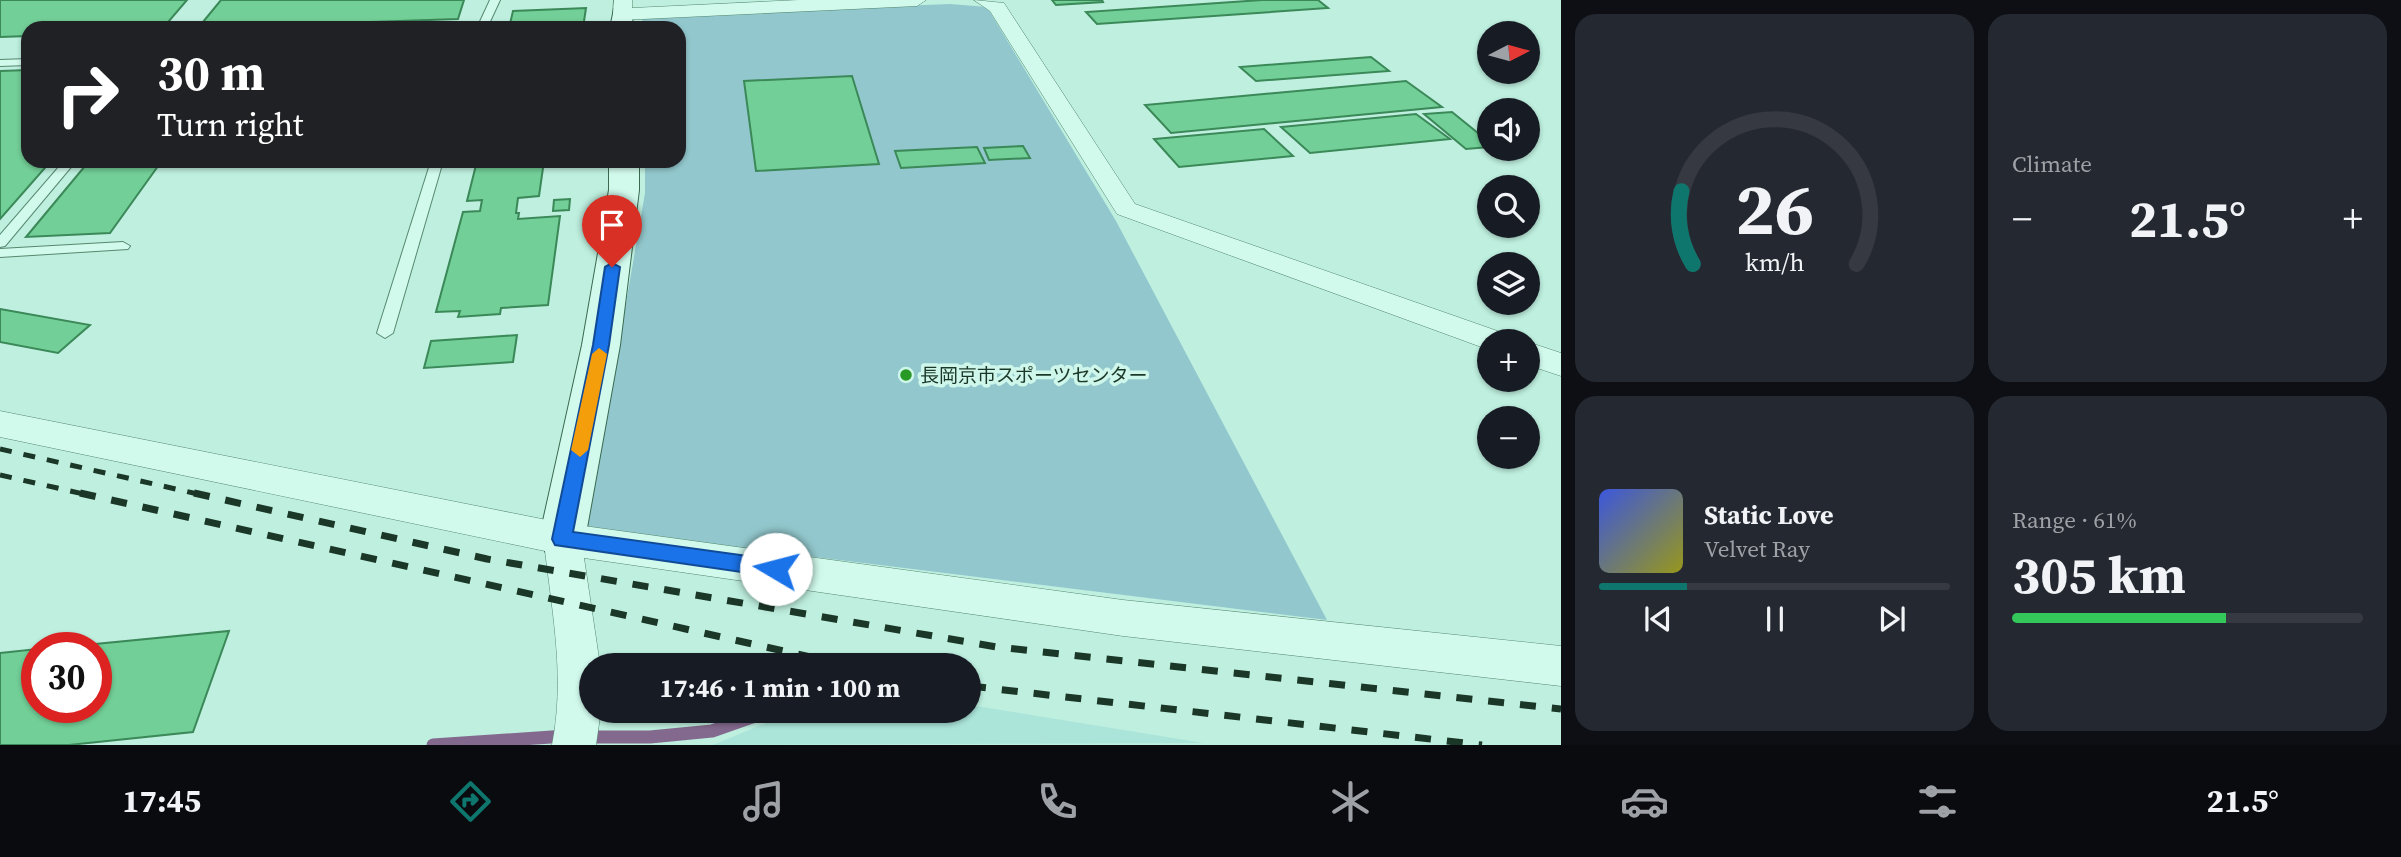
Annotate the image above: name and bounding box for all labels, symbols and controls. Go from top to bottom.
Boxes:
north arrow [1477,21,1540,84]
map controls [1477,21,1540,469]
text: 30 m [157,39,265,106]
icon: right [42,49,133,140]
button: sound [1477,98,1540,161]
text: Turn right [157,103,303,147]
text: Climate [2012,148,2092,180]
text: 26 [1735,159,1814,258]
button: search [1477,175,1540,238]
text: 21.5° [2129,183,2246,254]
text: − [2012,193,2032,245]
text: + [2343,193,2363,245]
pin [582,195,642,267]
icon: arrive [593,206,631,244]
text: km/h [1745,245,1804,279]
button: layers [1477,252,1540,315]
button: + [1477,329,1540,392]
place label: 長岡京市スポーツセンター [920,362,1148,388]
marker: 長岡京市スポーツセンター [898,367,914,383]
button: − [1477,406,1540,469]
text: Static Love [1704,497,1833,533]
text: Range · 61% [2012,504,2137,536]
position arrow [739,532,813,606]
text: Velvet Ray [1704,533,1810,565]
text: 305 km [2012,539,2186,610]
icon: previous [1639,600,1677,638]
icon: pause [1756,600,1794,638]
icon: next [1873,600,1911,638]
speed limit sign: 30 [21,632,112,723]
text: 17:46 · 1 min · 100 m [660,670,900,706]
icon: directions [446,777,495,826]
icon: music [739,777,788,826]
icon: phone [1033,777,1082,826]
icon: climate [1326,777,1375,826]
icon: car [1620,777,1669,826]
icon: filters [1913,777,1962,826]
text: 17:45 [122,779,201,823]
text: 21.5° [2207,779,2279,823]

